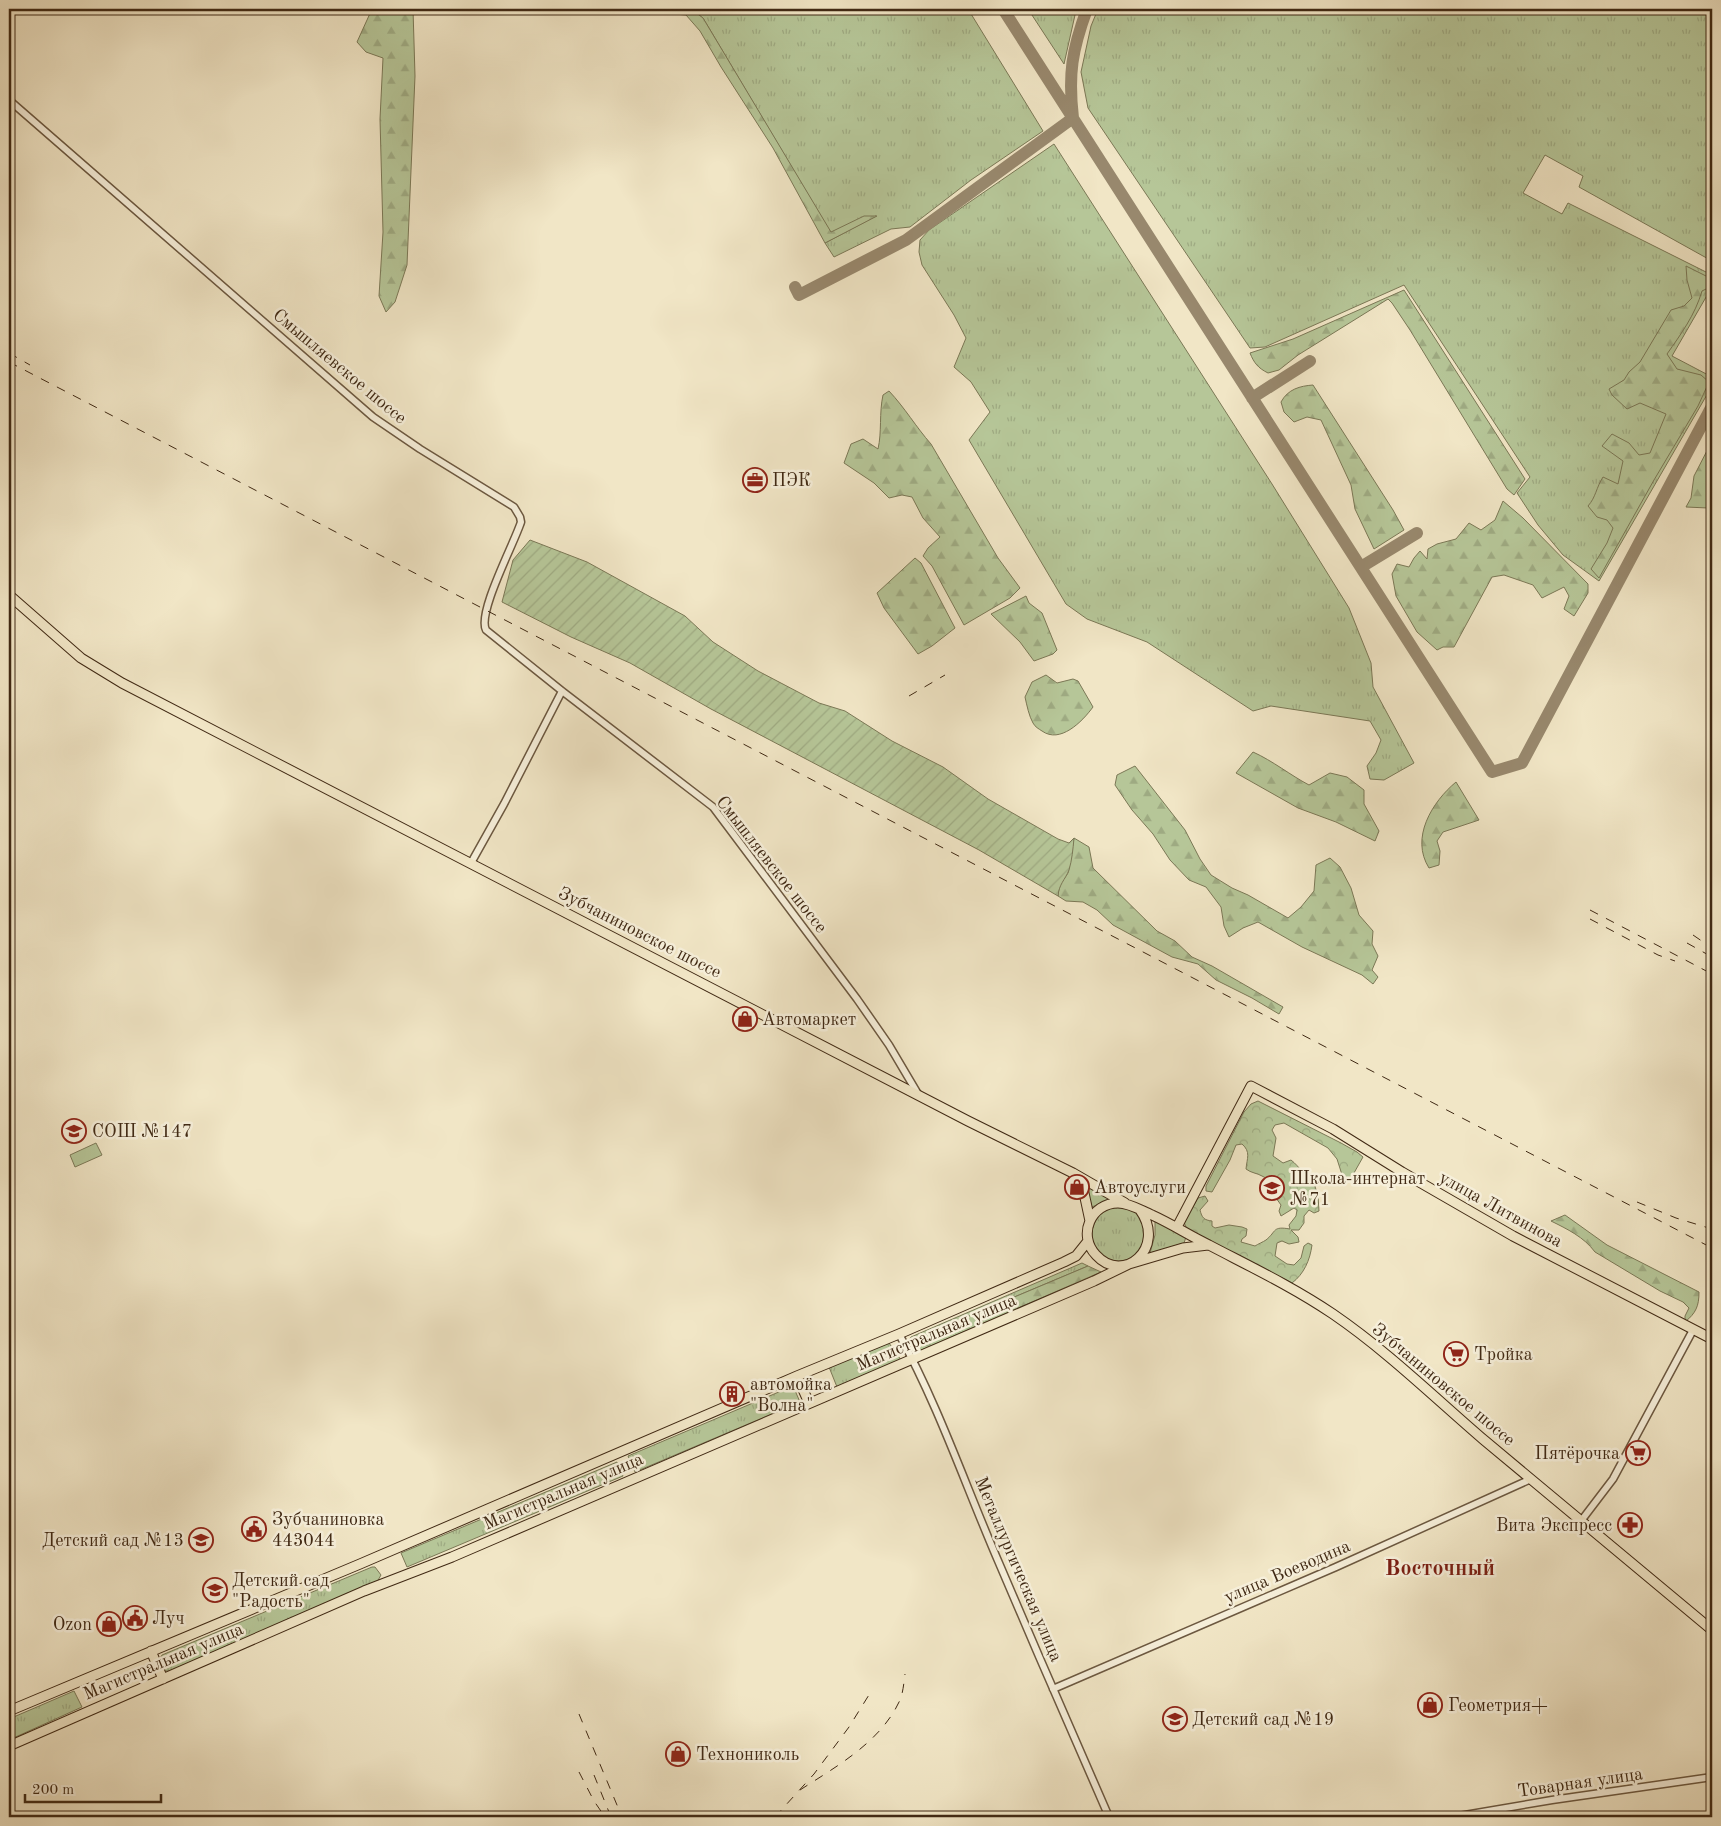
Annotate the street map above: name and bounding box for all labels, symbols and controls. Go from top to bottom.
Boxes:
street label: Смышляевское шоссе [269,306,410,428]
office icon: ПЭК [742,467,768,493]
place label: ПЭК [772,472,811,490]
street label: Смышляевское шоссе [712,793,830,936]
street label: Зубчаниновское шоссе [555,884,724,982]
shop icon: Автомаркет [732,1006,758,1032]
place label: Автомаркет [762,1011,856,1029]
school or university icon: СОШ №147 [61,1118,87,1144]
place label: СОШ №147 [92,1123,192,1141]
street label: улица Литвинова [1436,1169,1565,1251]
place label: Школа-интернат №71 [1290,1170,1425,1209]
shop icon: Автоуслуги [1064,1174,1090,1200]
school or university icon: Школа-интернат №71 [1259,1175,1285,1201]
place label: Автоуслуги [1094,1179,1186,1197]
street label: Магистральная улица [854,1291,1019,1375]
street label: Зубчаниновское шоссе [1369,1320,1518,1450]
supermarket icon: Тройка [1443,1341,1469,1367]
place label: Тройка [1474,1346,1533,1364]
place label: автомойка "Волна" [750,1376,832,1415]
building icon: автомойка "Волна" [719,1381,745,1407]
supermarket icon: Пятёрочка [1625,1440,1651,1466]
place label: Пятёрочка [1535,1445,1620,1463]
street label: Магистральная улица [481,1450,646,1534]
street label: Металлургическая улица [971,1474,1065,1664]
place label: Зубчаниновка 443044 [272,1511,385,1550]
pharmacy icon: Вита Экспресс [1617,1512,1643,1538]
public building icon: Зубчаниновка 443044 [241,1516,267,1542]
place label: Вита Экспресс [1496,1517,1612,1535]
school or university icon: Детский сад №13 [188,1527,214,1553]
place label: Детский сад №13 [42,1532,184,1550]
street label: улица Воеводина [1222,1537,1353,1607]
district label: Восточный [1385,1558,1495,1580]
place label: Детский сад "Радость" [232,1572,329,1611]
school or university icon: Детский сад "Радость" [202,1577,228,1603]
public building icon: Луч [122,1605,148,1631]
place label: Луч [152,1610,185,1628]
shop icon: Ozon [96,1611,122,1637]
place label: Ozon [53,1616,92,1634]
street label: Магистральная улица [81,1620,246,1704]
shop icon: Геометрия+ [1417,1692,1443,1718]
place label: Геометрия+ [1448,1697,1548,1715]
school or university icon: Детский сад №19 [1162,1706,1188,1732]
place label: Детский сад №19 [1192,1711,1334,1729]
shop icon: Технониколь [665,1741,691,1767]
place label: Технониколь [696,1746,799,1764]
street label: Товарная улица [1516,1765,1644,1801]
scale bar [25,1771,161,1803]
text: 200 m [32,1783,74,1798]

